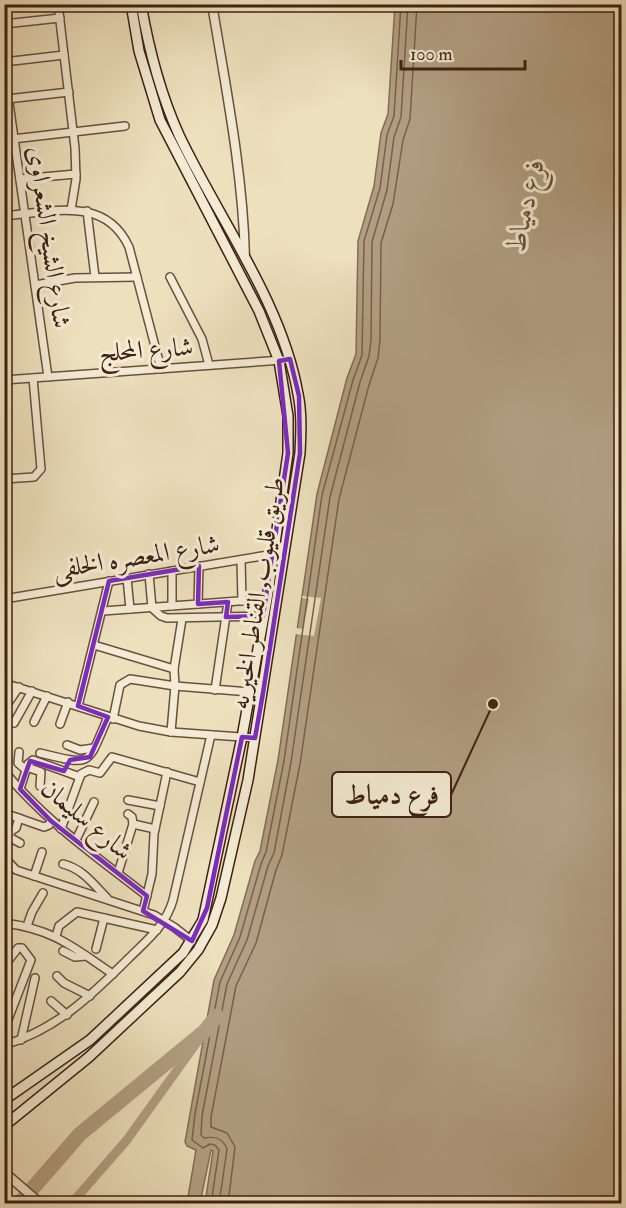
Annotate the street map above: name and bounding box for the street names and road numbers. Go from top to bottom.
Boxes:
street label: شارع الشيخ الشعراوى [13,144,78,331]
street label: شارع المحلج [98,331,195,376]
street label: طريق قليوب, القناطر الخيريه [224,475,292,712]
street label: شارع المعصره الخلفى [51,528,223,591]
street label: شارع سليمان [31,772,139,871]

